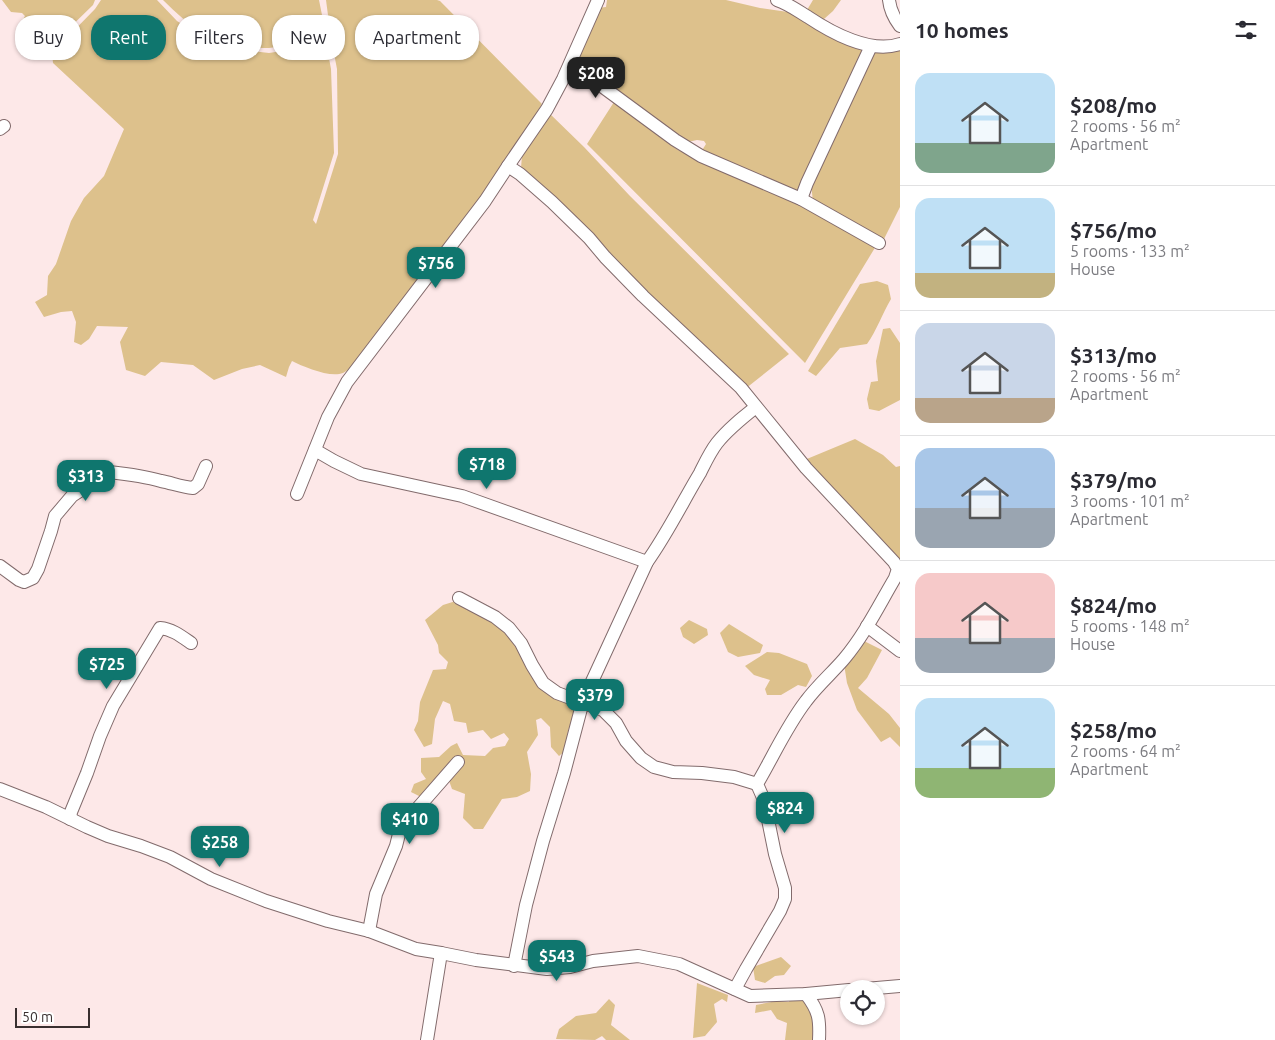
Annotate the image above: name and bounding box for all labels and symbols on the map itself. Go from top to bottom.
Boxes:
pin: $208 [566,56,626,99]
pin: $756 [406,246,466,289]
pin: $718 [457,448,517,490]
pin: $313 [56,460,116,502]
pin: $725 [77,648,137,690]
pin: $379 [565,678,625,721]
pin: $824 [755,792,815,834]
pin: $410 [380,802,440,845]
pin: $258 [190,826,250,868]
pin: $543 [527,940,587,982]
scale bar [15,1005,90,1028]

